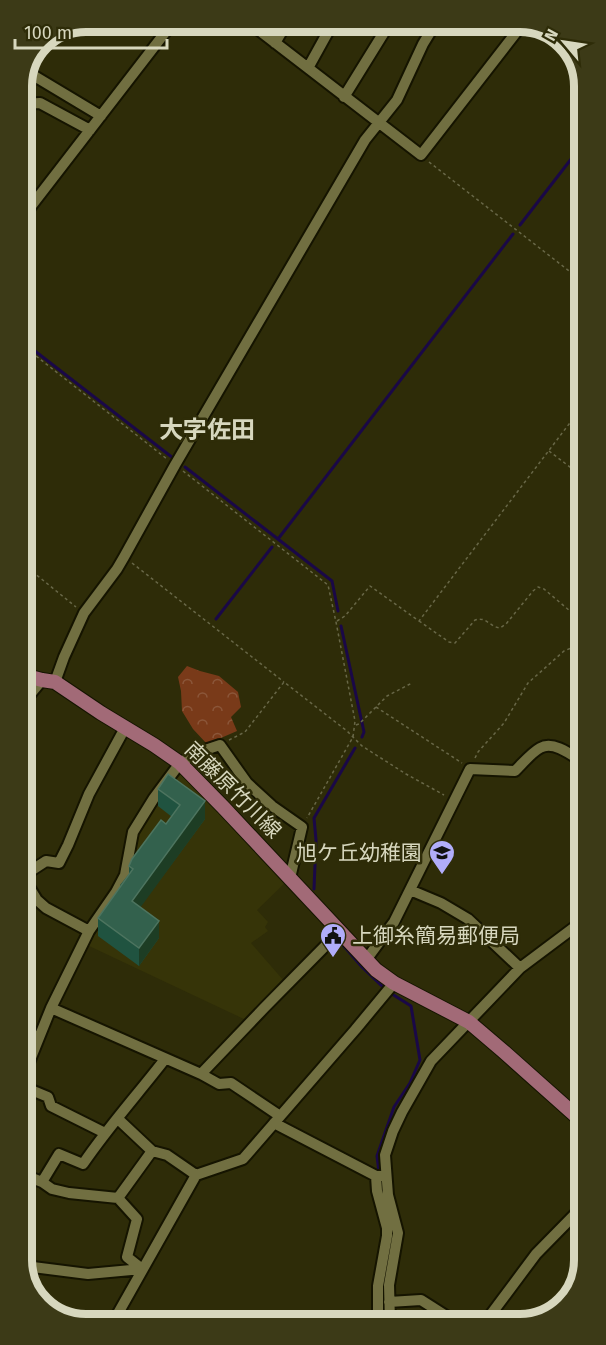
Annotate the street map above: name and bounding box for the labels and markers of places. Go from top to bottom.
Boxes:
school or university icon: 旭ケ丘幼稚園 [427,838,457,876]
place label: 旭ケ丘幼稚園 [296,840,422,866]
public building icon: 上御糸簡易郵便局 [318,921,348,959]
place label: 上御糸簡易郵便局 [352,923,520,949]

